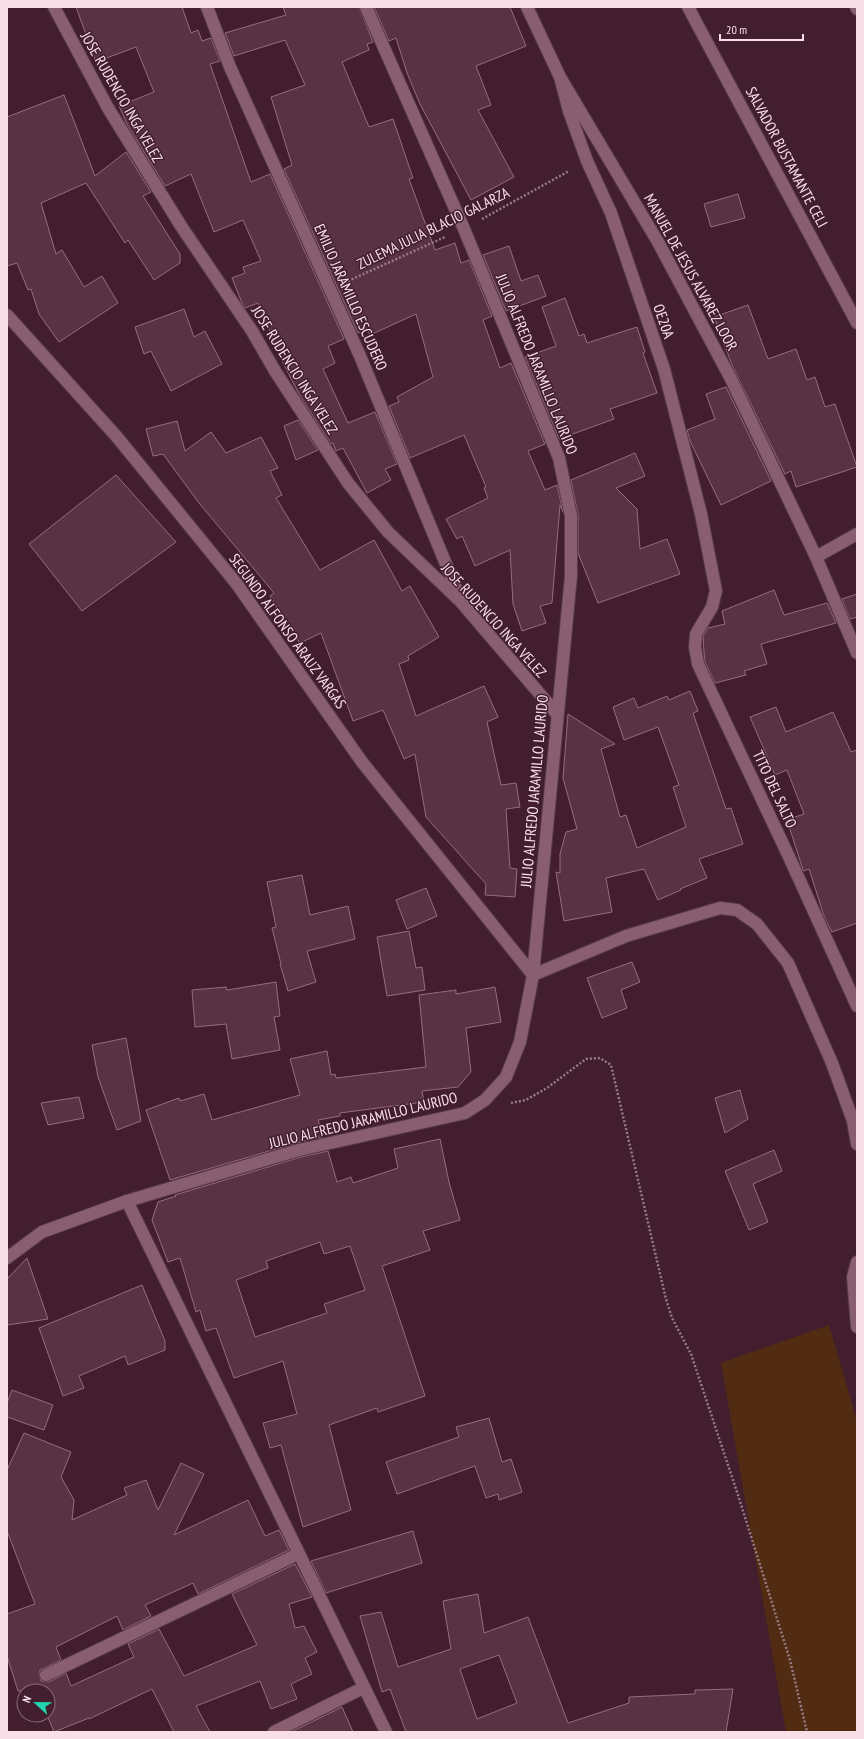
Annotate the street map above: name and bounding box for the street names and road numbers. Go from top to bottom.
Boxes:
street label: JOSE RUDENCIO INGA VELEZ [76,27,167,166]
street label: SALVADOR BUSTAMANTE CELI [742,83,832,231]
street label: ZULEMA JULIA BLACIO GALARZA [354,182,513,273]
street label: MANUEL DE JESUS ALVAREZ LOOR [640,190,742,354]
street label: EMILIO JARAMILLO ESCUDERO [310,221,392,373]
street label: JULIO ALFREDO JARAMILLO LAURIDO [492,270,582,457]
street label: JOSE RUDENCIO INGA VELEZ [247,301,343,438]
street label: OE20A [649,301,679,342]
street label: SEGUNDO ALFONSO ARAUZ VARGAS [225,550,351,712]
street label: JOSE RUDENCIO INGA VELEZ [437,558,551,682]
street label: JULIO ALFREDO JARAMILLO LAURIDO [516,694,552,889]
street label: TITO DEL SALTO [749,747,801,831]
street label: JULIO ALFREDO JARAMILLO LAURIDO [266,1087,459,1153]

